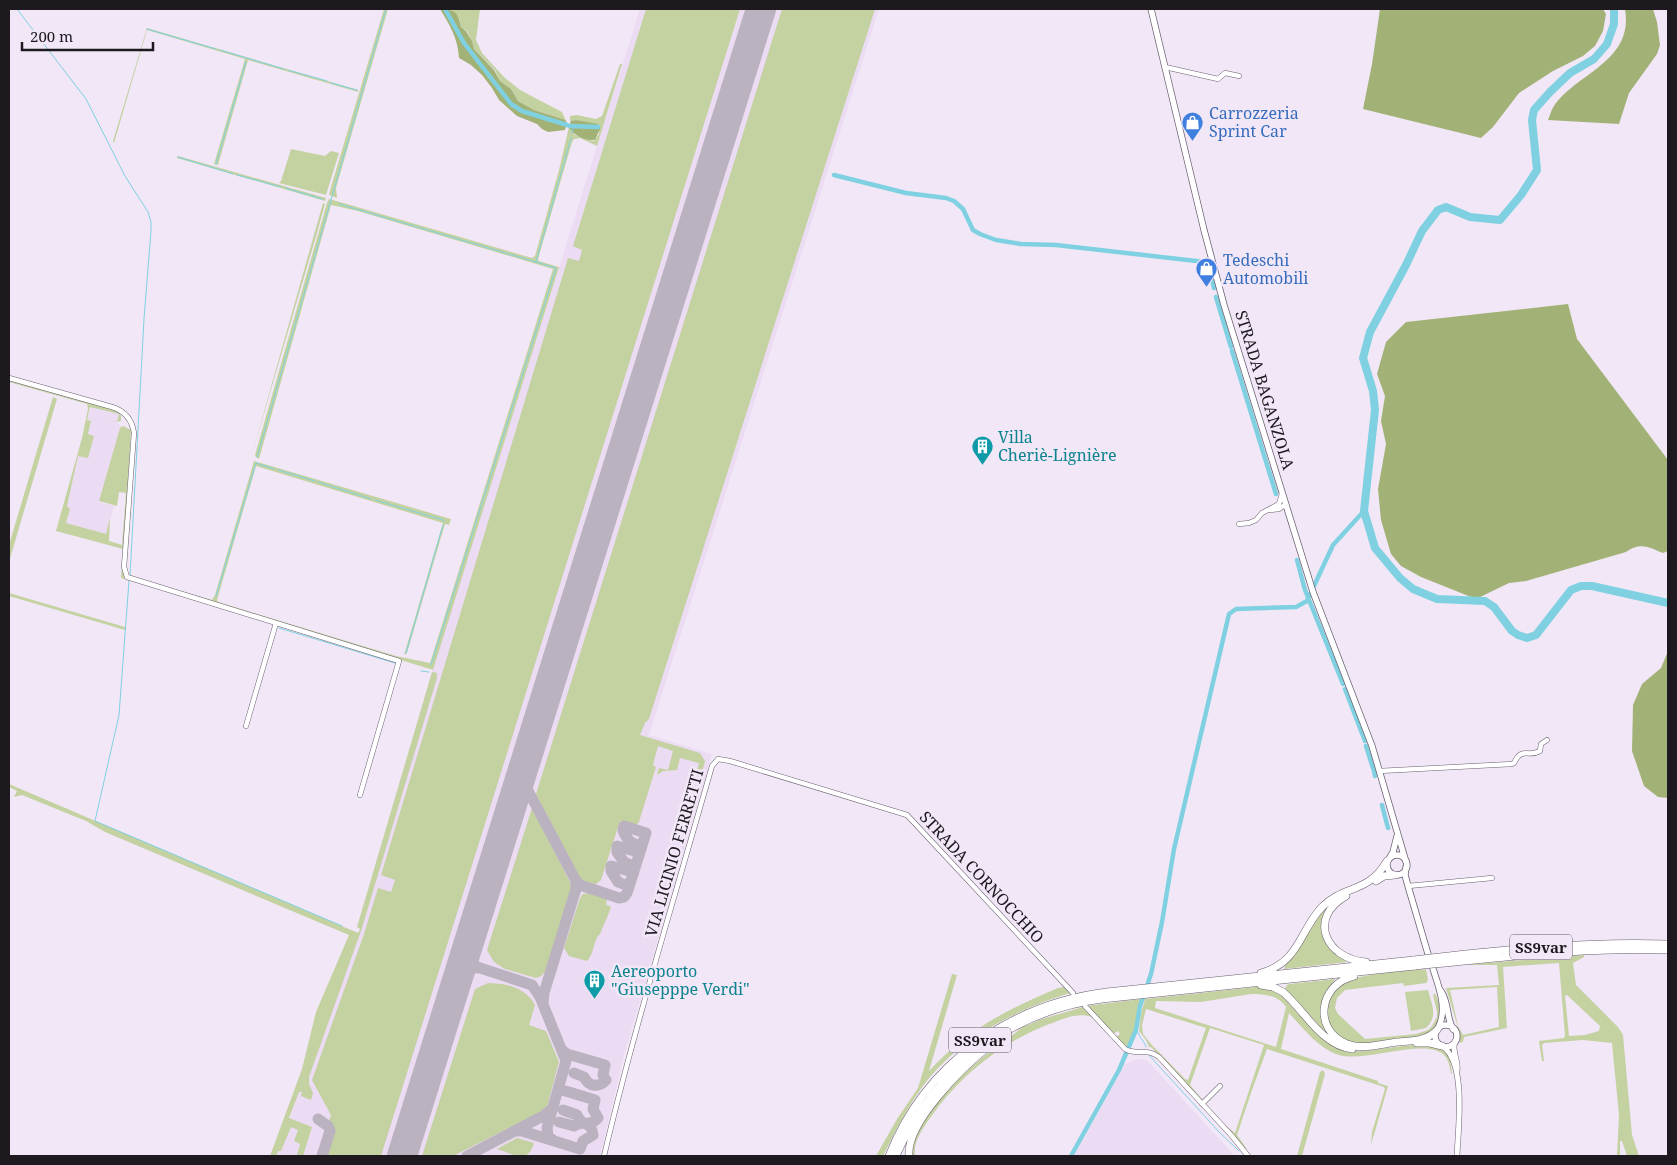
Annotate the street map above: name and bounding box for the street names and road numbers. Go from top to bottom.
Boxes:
street label: STRADA BAGANZOLA [1230,308,1300,473]
street label: VIA LICINIO FERRETTI [639,766,709,939]
street label: STRADA CORNOCCHIO [915,806,1049,948]
road number: SS9var [1510,934,1572,960]
road number: SS9var [949,1028,1011,1052]

